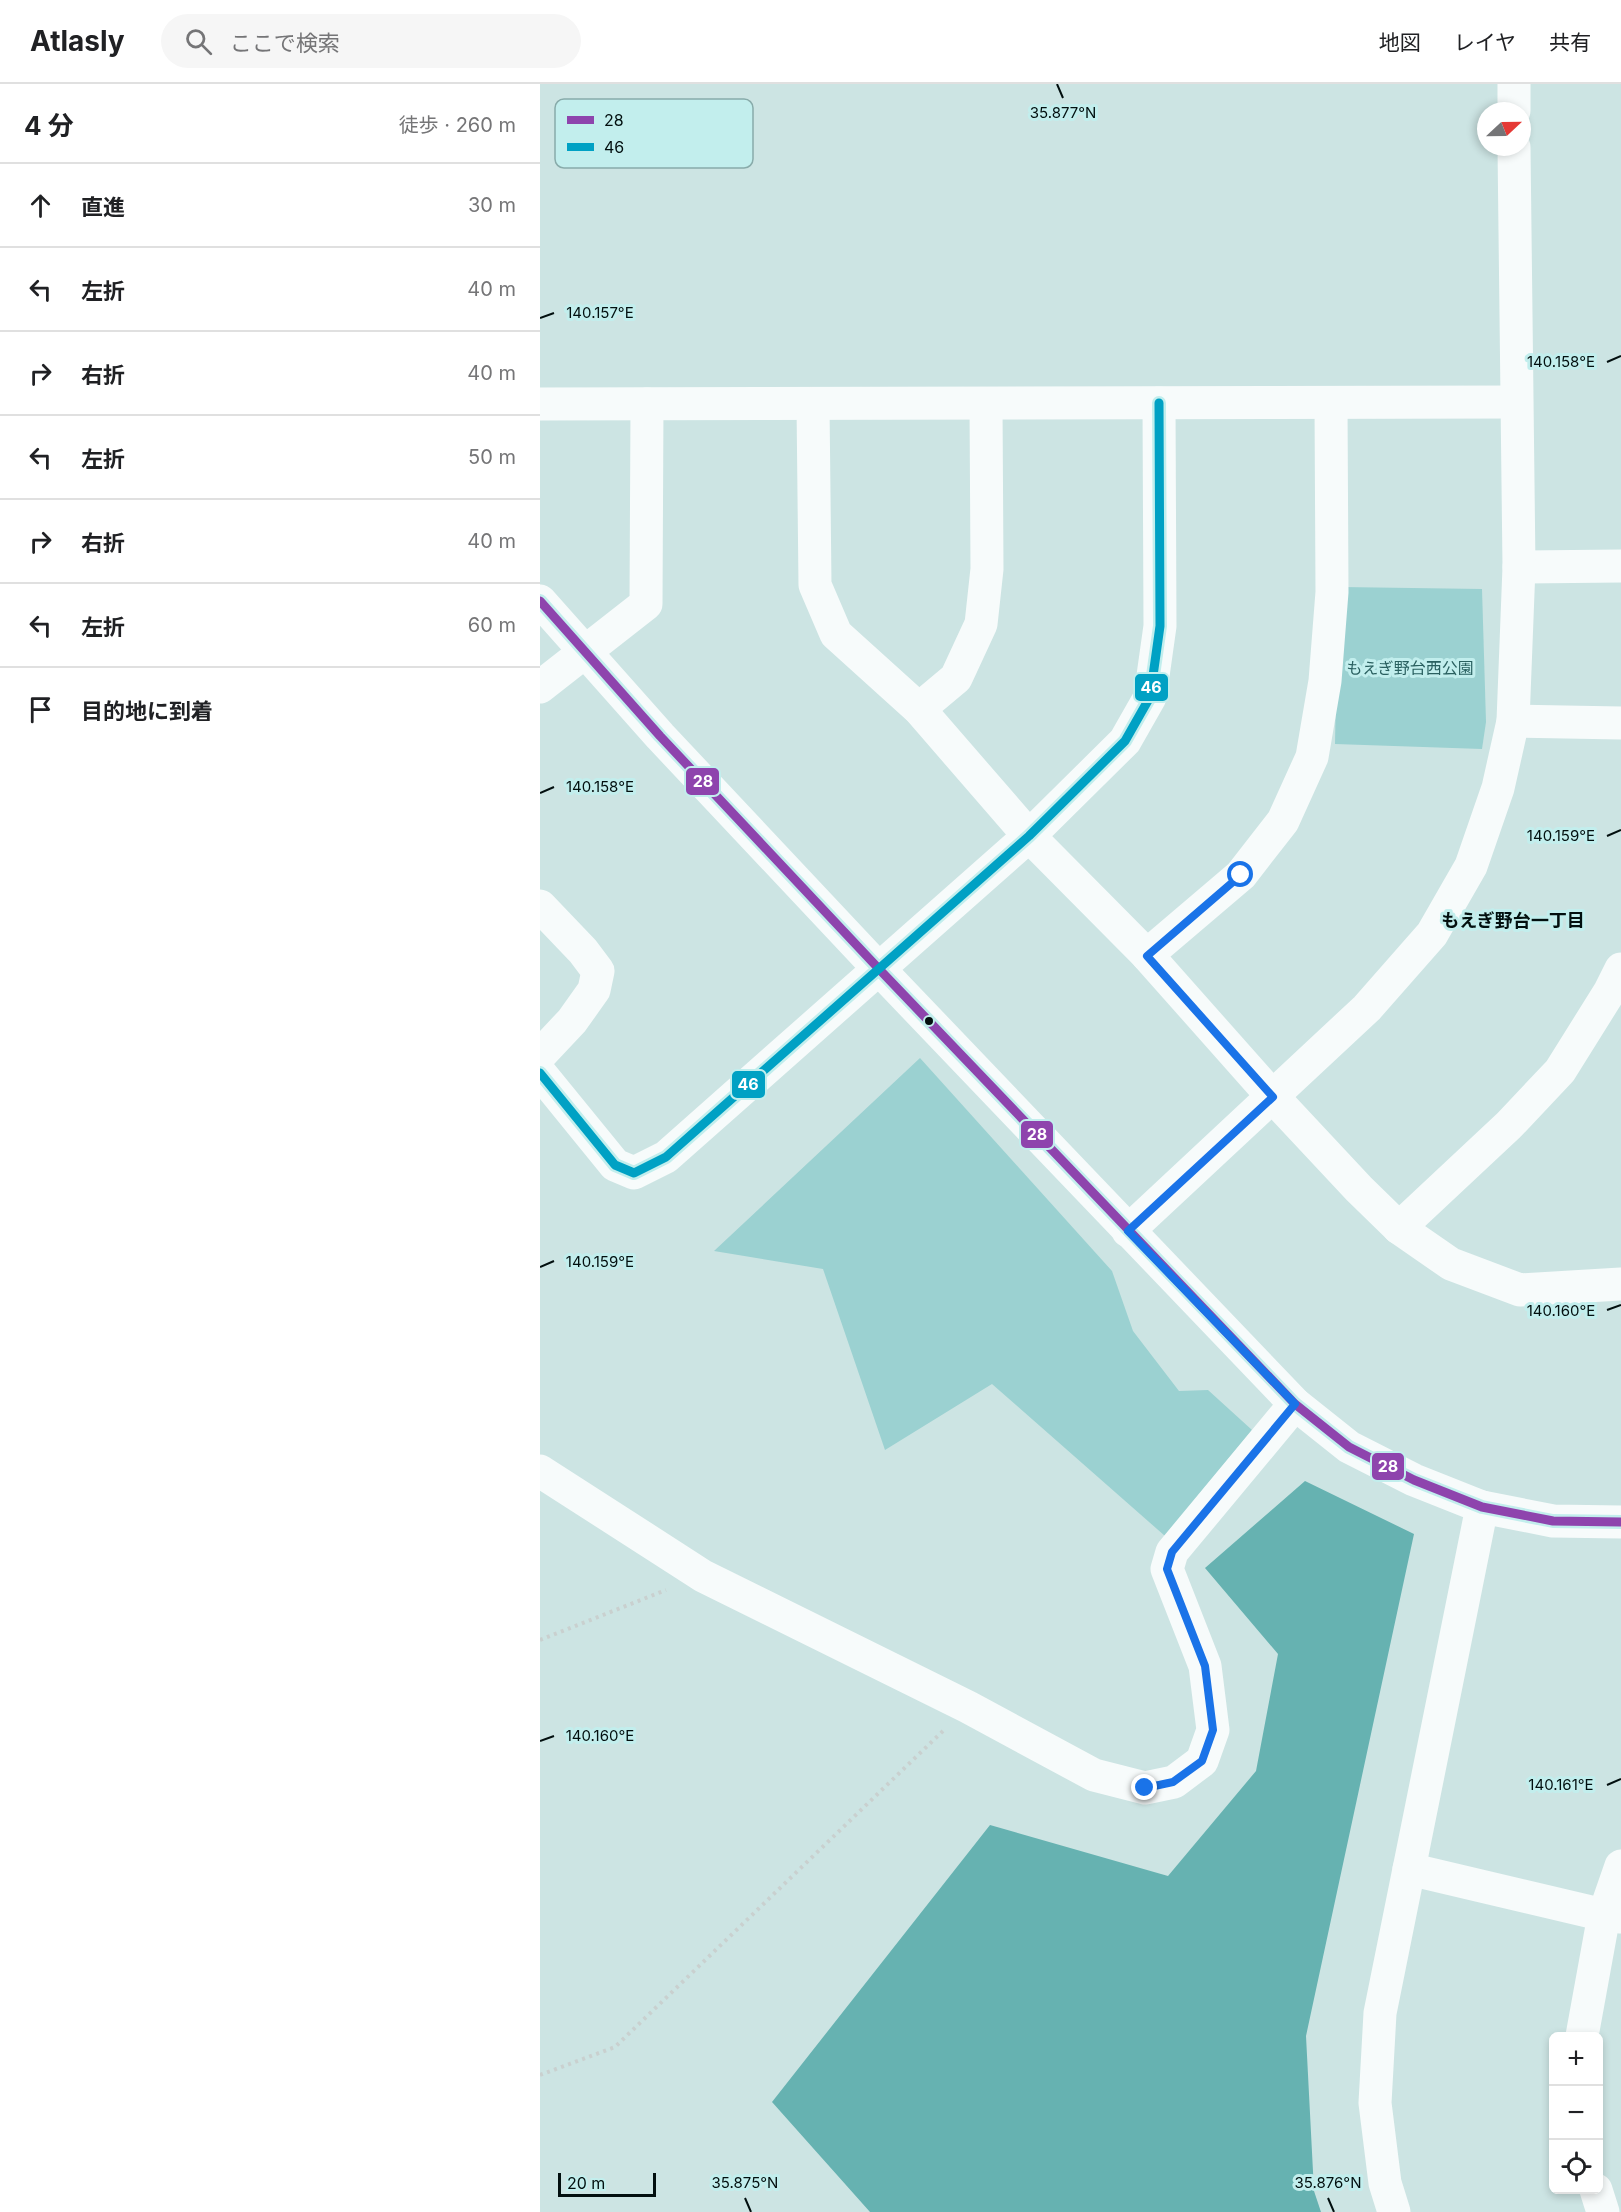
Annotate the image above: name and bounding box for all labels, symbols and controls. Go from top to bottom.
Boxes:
search box [161,14,581,68]
text: Atlasly [30,24,125,58]
icon: search [182,25,215,58]
text: ここで検索 [230,30,340,56]
text: 地図 [1379,30,1421,55]
text: レイヤ [1454,30,1516,55]
text: 共有 [1549,30,1591,55]
legend [555,99,753,168]
north arrow [1477,102,1531,156]
text: 35.877°N [1030,103,1096,122]
text: 4 分 [24,110,74,141]
text: 28 [604,110,624,130]
text: 徒歩 · 260 m [399,113,516,137]
text: 46 [604,137,624,157]
icon: ahead [24,189,57,222]
text: 30 m [468,193,516,217]
text: 直進 [81,194,125,220]
icon: left [24,273,57,306]
text: 40 m [467,277,516,301]
text: 左折 [81,278,125,304]
text: 140.157°E [566,303,634,322]
text: 140.158°E [1527,352,1595,371]
icon: right [24,357,57,390]
text: 40 m [467,361,516,385]
text: 右折 [81,362,125,388]
icon: left [24,441,57,474]
text: 50 m [468,445,516,469]
text: 左折 [81,446,125,472]
icon: right [24,525,57,558]
text: 40 m [467,529,516,553]
text: 右折 [81,530,125,556]
icon: left [24,609,57,642]
text: 60 m [468,613,516,637]
text: 左折 [81,614,125,640]
park label: もえぎ野台西公園 [1346,658,1474,678]
line badge: 46 [1134,673,1169,702]
text: 46 [1140,677,1162,697]
icon: arrive [24,693,57,726]
text: 目的地に到着 [81,698,213,724]
line badge: 28 [685,767,720,796]
text: 28 [693,771,713,791]
text: 140.158°E [566,777,634,796]
text: 140.159°E [1527,826,1595,845]
route start [1227,861,1253,887]
district label: もえぎ野台一丁目 [1441,910,1585,931]
unlabelled marker [923,1015,935,1027]
line badge: 46 [731,1070,766,1099]
text: 46 [737,1074,759,1094]
line badge: 28 [1020,1120,1054,1149]
text: 28 [1027,1124,1047,1144]
text: 140.159°E [566,1252,634,1271]
text: 140.160°E [1527,1301,1595,1320]
line badge: 28 [1371,1452,1405,1481]
text: 28 [1378,1456,1398,1476]
text: 140.160°E [566,1726,634,1745]
route end [1131,1774,1157,1800]
text: 140.161°E [1528,1775,1594,1794]
map controls [1549,2032,1603,2194]
button: + [1549,2032,1603,2086]
button: − [1549,2086,1603,2140]
button: locate [1549,2140,1603,2194]
scale bar [558,2170,656,2198]
text: 20 m [567,2173,605,2193]
text: 35.875°N [712,2173,778,2192]
text: 35.876°N [1295,2173,1361,2192]

